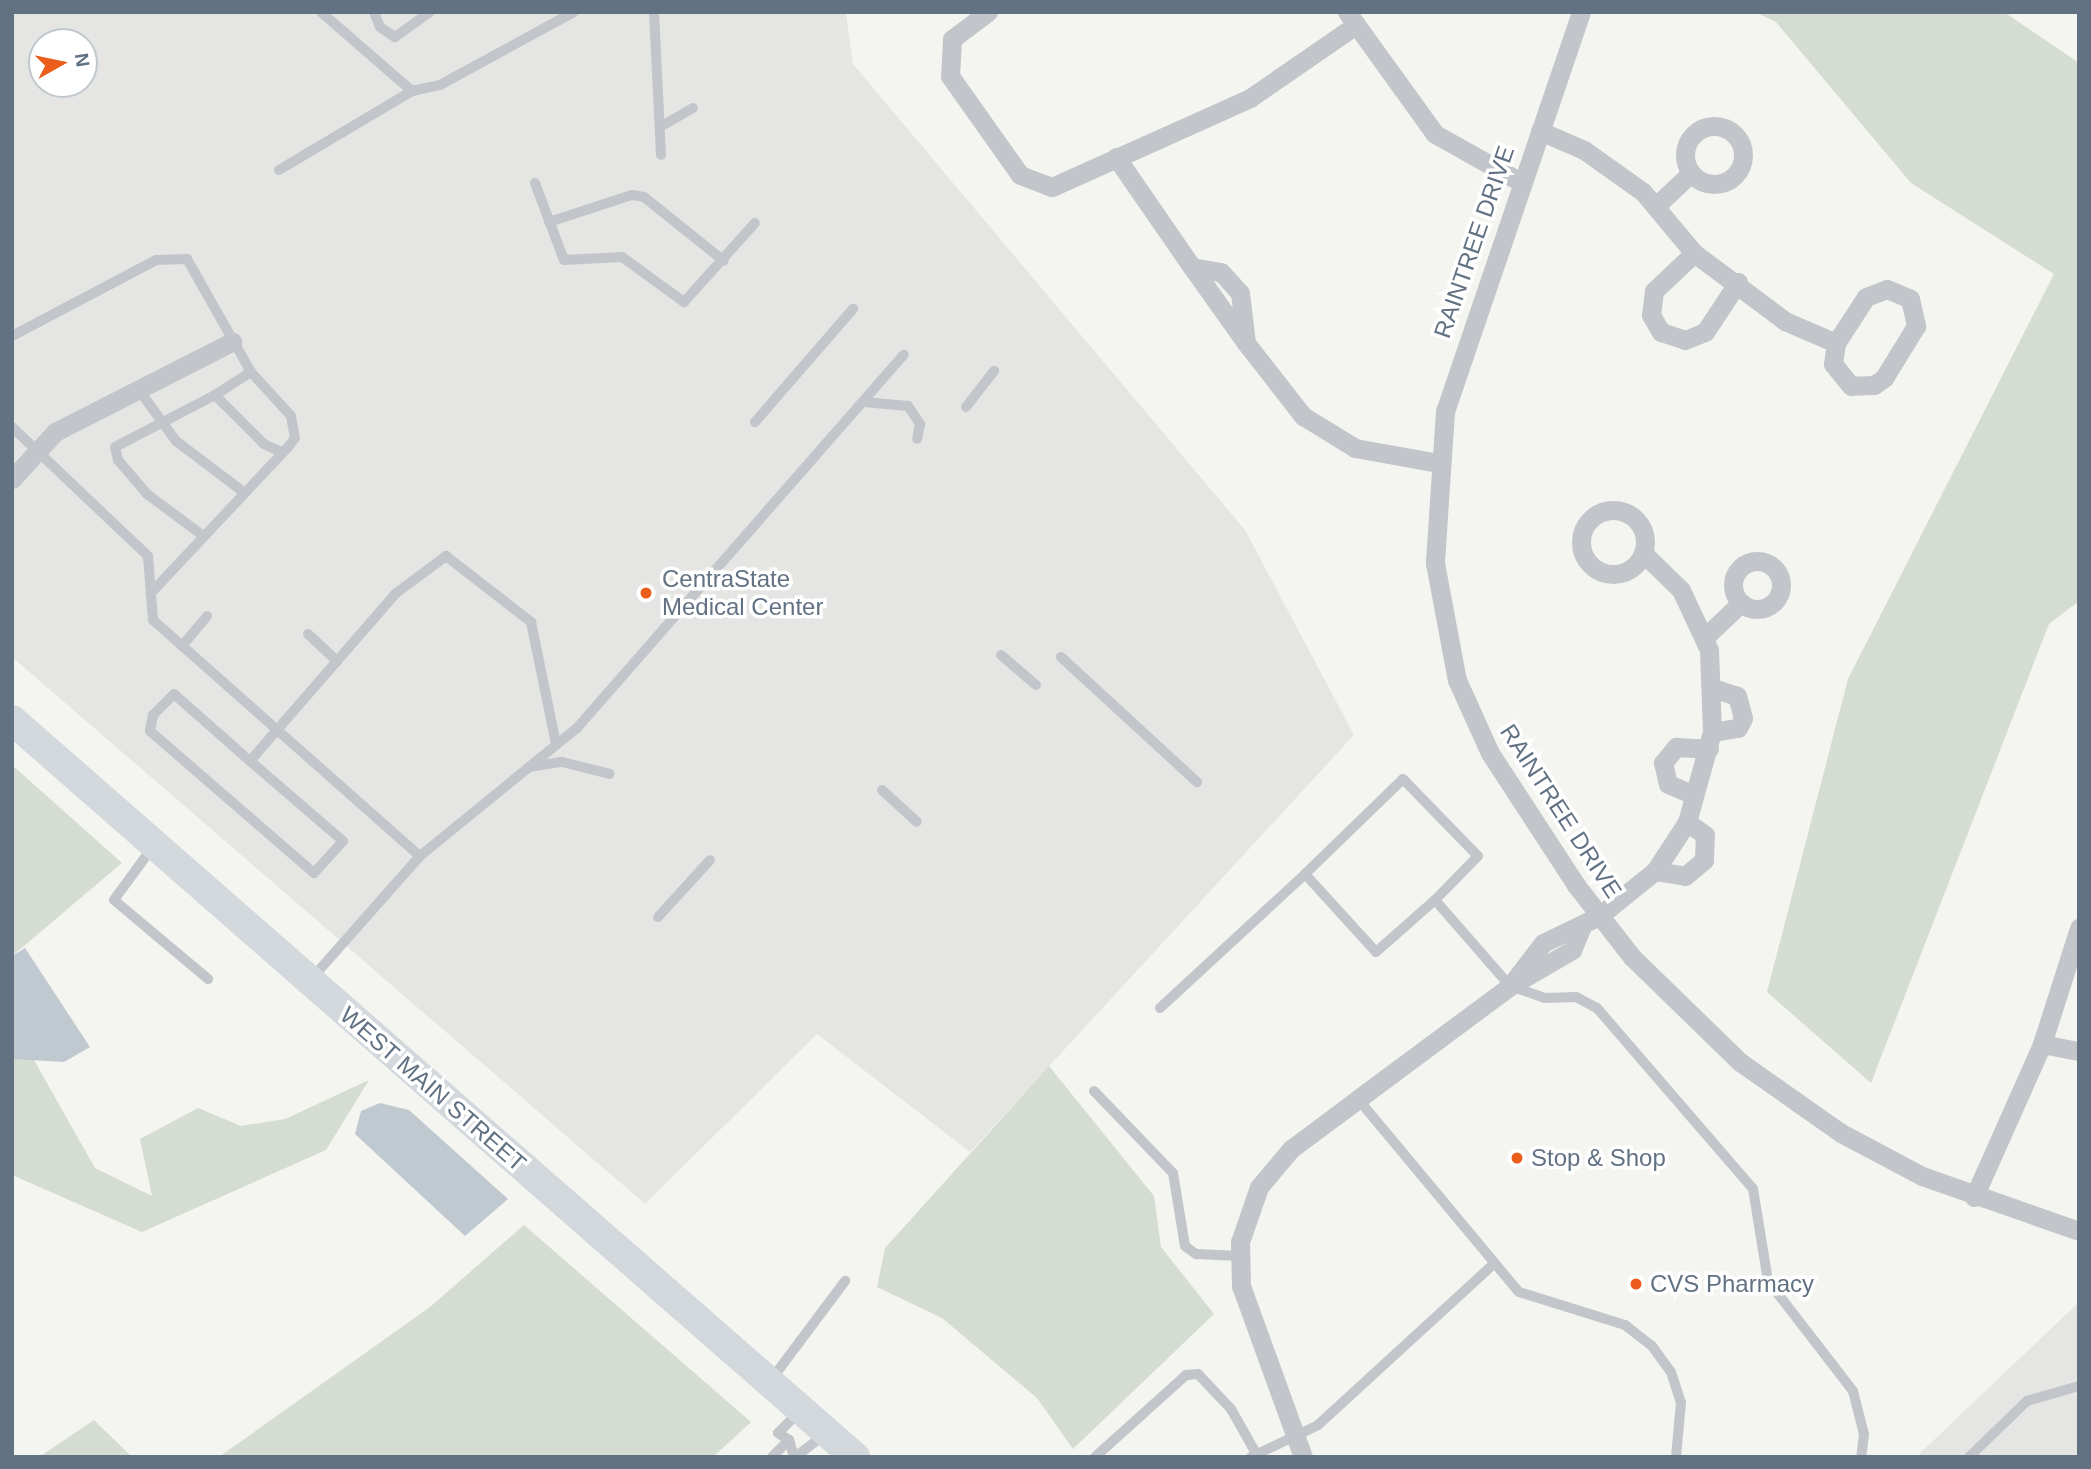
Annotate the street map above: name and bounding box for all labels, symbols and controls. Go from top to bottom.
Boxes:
north arrow [28,28,98,98]
text: N [71,52,94,68]
street label: RAINTREE DRIVE [1428,142,1520,342]
place label: CentraState Medical Center [662,565,823,621]
marker: CentraState Medical Center [636,583,656,603]
street label: RAINTREE DRIVE [1494,719,1628,903]
street label: WEST MAIN STREET [334,1000,532,1178]
place label: Stop & Shop [1531,1144,1666,1172]
marker: Stop & Shop [1509,1150,1525,1166]
place label: CVS Pharmacy [1650,1270,1814,1298]
marker: CVS Pharmacy [1628,1276,1644,1292]

